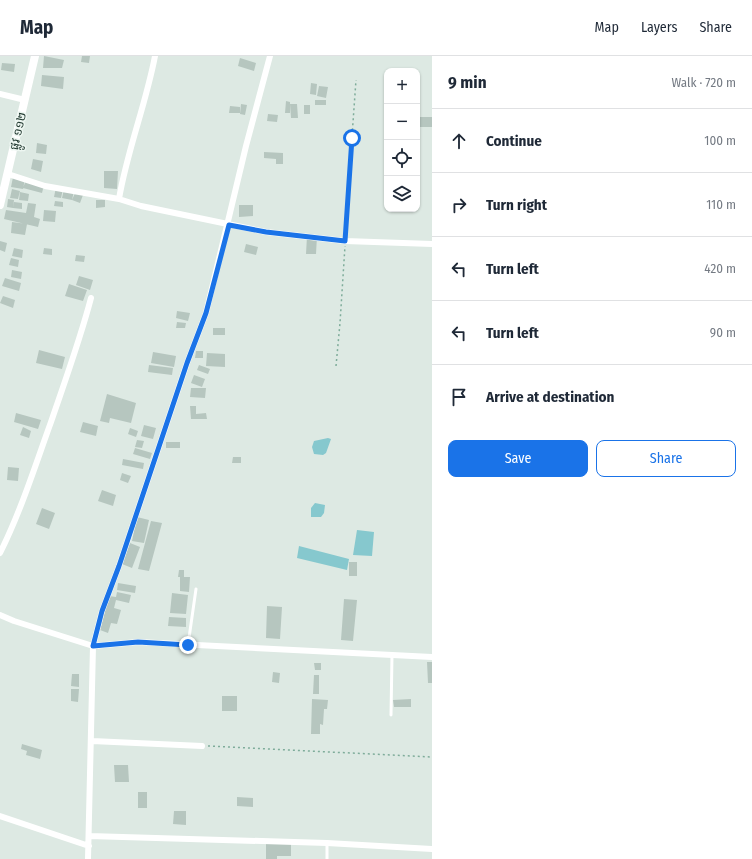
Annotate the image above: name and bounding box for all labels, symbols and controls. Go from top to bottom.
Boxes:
text: Map [20,16,53,39]
text: Map [595,19,619,36]
text: Layers [641,19,677,36]
text: Share [699,19,732,36]
map controls [384,68,420,212]
button: + [384,68,420,104]
text: 9 min [448,72,487,93]
text: Walk · 720 m [671,75,736,90]
button: − [384,104,420,140]
street label: ផ្លូវ ១១២ [7,111,33,152]
route start [343,129,361,147]
icon: ahead [448,130,470,152]
text: Continue [486,132,542,150]
text: 100 m [704,133,736,148]
button: locate [384,140,420,176]
button: layers [384,176,420,212]
icon: right [448,194,470,216]
text: Turn right [486,196,547,214]
text: 110 m [706,197,736,212]
icon: left [448,258,470,280]
text: Turn left [486,260,539,278]
text: 420 m [704,261,736,276]
icon: left [448,322,470,344]
text: Turn left [486,324,539,342]
text: 90 m [710,325,736,340]
icon: arrive [448,386,470,408]
text: Arrive at destination [486,388,614,406]
button: Save [448,440,588,477]
button: Share [596,440,736,477]
route end [179,636,197,654]

